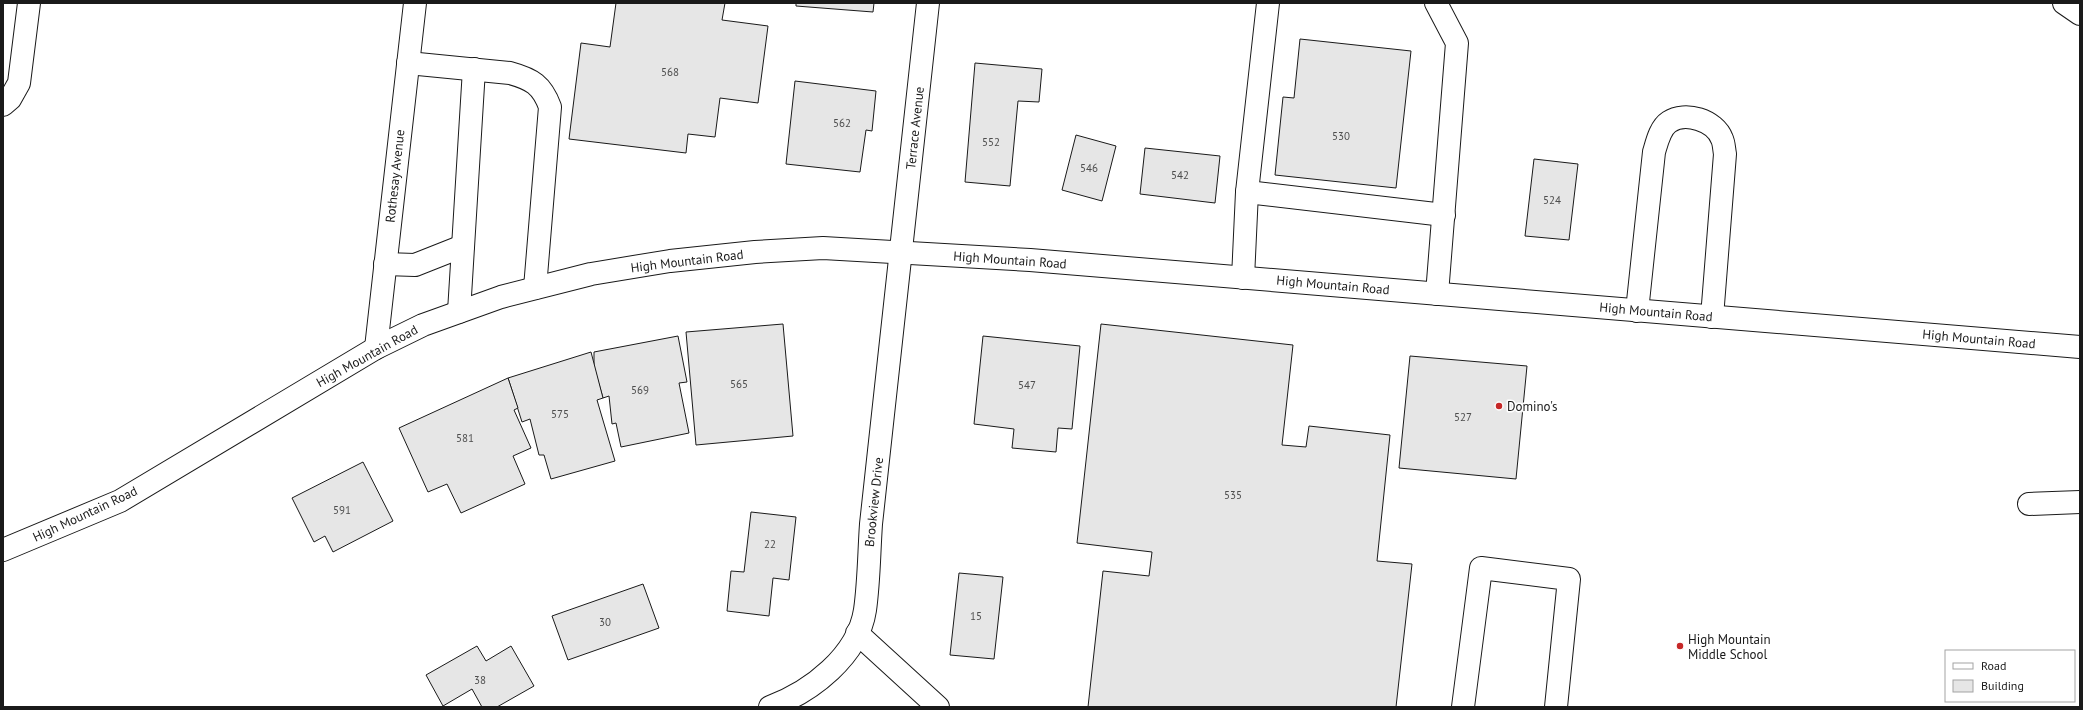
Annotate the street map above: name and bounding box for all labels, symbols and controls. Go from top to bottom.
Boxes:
house number: 568 [661,65,679,79]
street label: Terrace Avenue [902,86,928,170]
house number: 562 [833,116,851,130]
street label: Rothesay Avenue [382,129,408,223]
house number: 530 [1332,129,1350,143]
house number: 552 [982,135,1000,149]
house number: 546 [1080,161,1098,175]
house number: 542 [1171,168,1189,182]
house number: 524 [1543,193,1561,207]
street label: High Mountain Road [630,246,744,276]
street label: High Mountain Road [953,248,1067,272]
street label: High Mountain Road [1276,272,1390,298]
street label: High Mountain Road [1599,299,1713,325]
street label: High Mountain Road [313,321,421,391]
street label: High Mountain Road [1922,326,2036,352]
house number: 565 [730,377,748,391]
house number: 547 [1018,378,1036,392]
house number: 569 [631,383,649,397]
place label: Domino's [1507,398,1557,415]
marker: Domino's [1494,401,1504,411]
house number: 575 [551,407,569,421]
house number: 527 [1454,410,1472,424]
house number: 581 [456,431,474,445]
street label: Brookview Drive [861,456,887,548]
street label: High Mountain Road [30,482,140,546]
house number: 535 [1224,488,1242,502]
house number: 591 [333,503,351,517]
house number: 22 [764,537,776,551]
house number: 15 [970,609,982,623]
house number: 30 [599,615,611,629]
place label: High Mountain Middle School [1688,631,1771,663]
marker: High Mountain Middle School [1675,641,1685,651]
legend [1945,650,2075,702]
text: Road [1981,658,2006,673]
house number: 38 [474,673,486,687]
text: Building [1981,678,2024,693]

